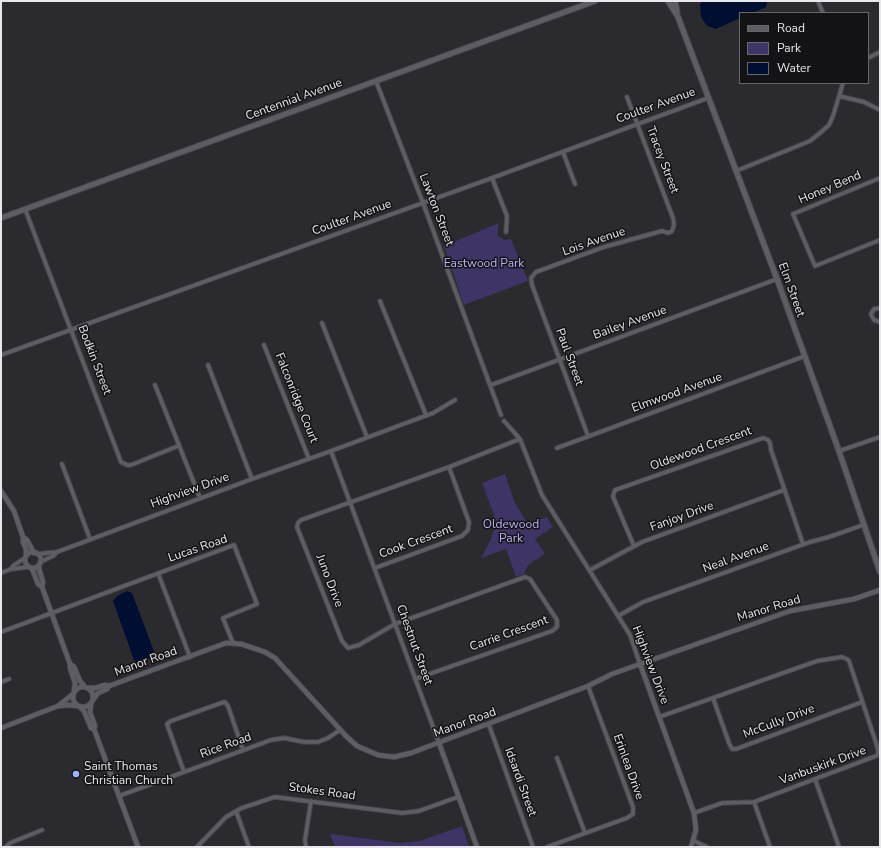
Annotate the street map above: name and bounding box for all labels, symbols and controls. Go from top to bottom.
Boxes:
legend [739,12,869,84]
text: Road [777,20,805,36]
text: Park [777,40,801,56]
text: Water [777,60,811,76]
street label: Centennial Avenue [244,76,344,124]
street label: Coulter Avenue [614,85,698,127]
street label: Tracey Street [643,124,681,196]
street label: Honey Bend [797,168,863,208]
street label: Lawton Street [416,172,456,248]
street label: Coulter Avenue [310,197,394,239]
street label: Lois Avenue [561,225,627,259]
park label: Eastwood Park [444,257,524,271]
street label: Elm Street [775,261,807,319]
street label: Bailey Avenue [591,303,669,343]
street label: Bodkin Street [74,323,114,397]
street label: Paul Street [552,326,586,388]
street label: Falconridge Court [271,351,321,445]
street label: Elmwood Avenue [630,370,724,416]
street label: Oldewood Crescent [648,424,754,474]
street label: Highview Drive [149,470,231,512]
street label: Fanjoy Drive [648,499,716,535]
park label: Oldewood Park [483,518,539,546]
street label: Cook Crescent [377,522,455,562]
street label: Lucas Road [166,532,230,566]
street label: Neal Avenue [701,539,771,577]
street label: Juno Drive [312,552,346,610]
street label: Manor Road [736,593,802,625]
street label: Chestnut Street [393,603,435,687]
street label: Carrie Crescent [468,613,550,655]
street label: Highview Drive [628,624,672,706]
street label: Manor Road [113,644,179,680]
street label: McCully Drive [741,702,817,742]
street label: Manor Road [432,705,498,741]
street label: Rice Road [198,730,254,762]
street label: Erinlea Drive [609,732,647,802]
street label: Vanbuskirk Drive [778,744,868,788]
street label: Idsardi Street [501,746,539,818]
place label: Saint Thomas Christian Church [84,760,173,788]
marker: Saint Thomas Christian Church [71,769,81,779]
street label: Stokes Road [288,780,356,804]

